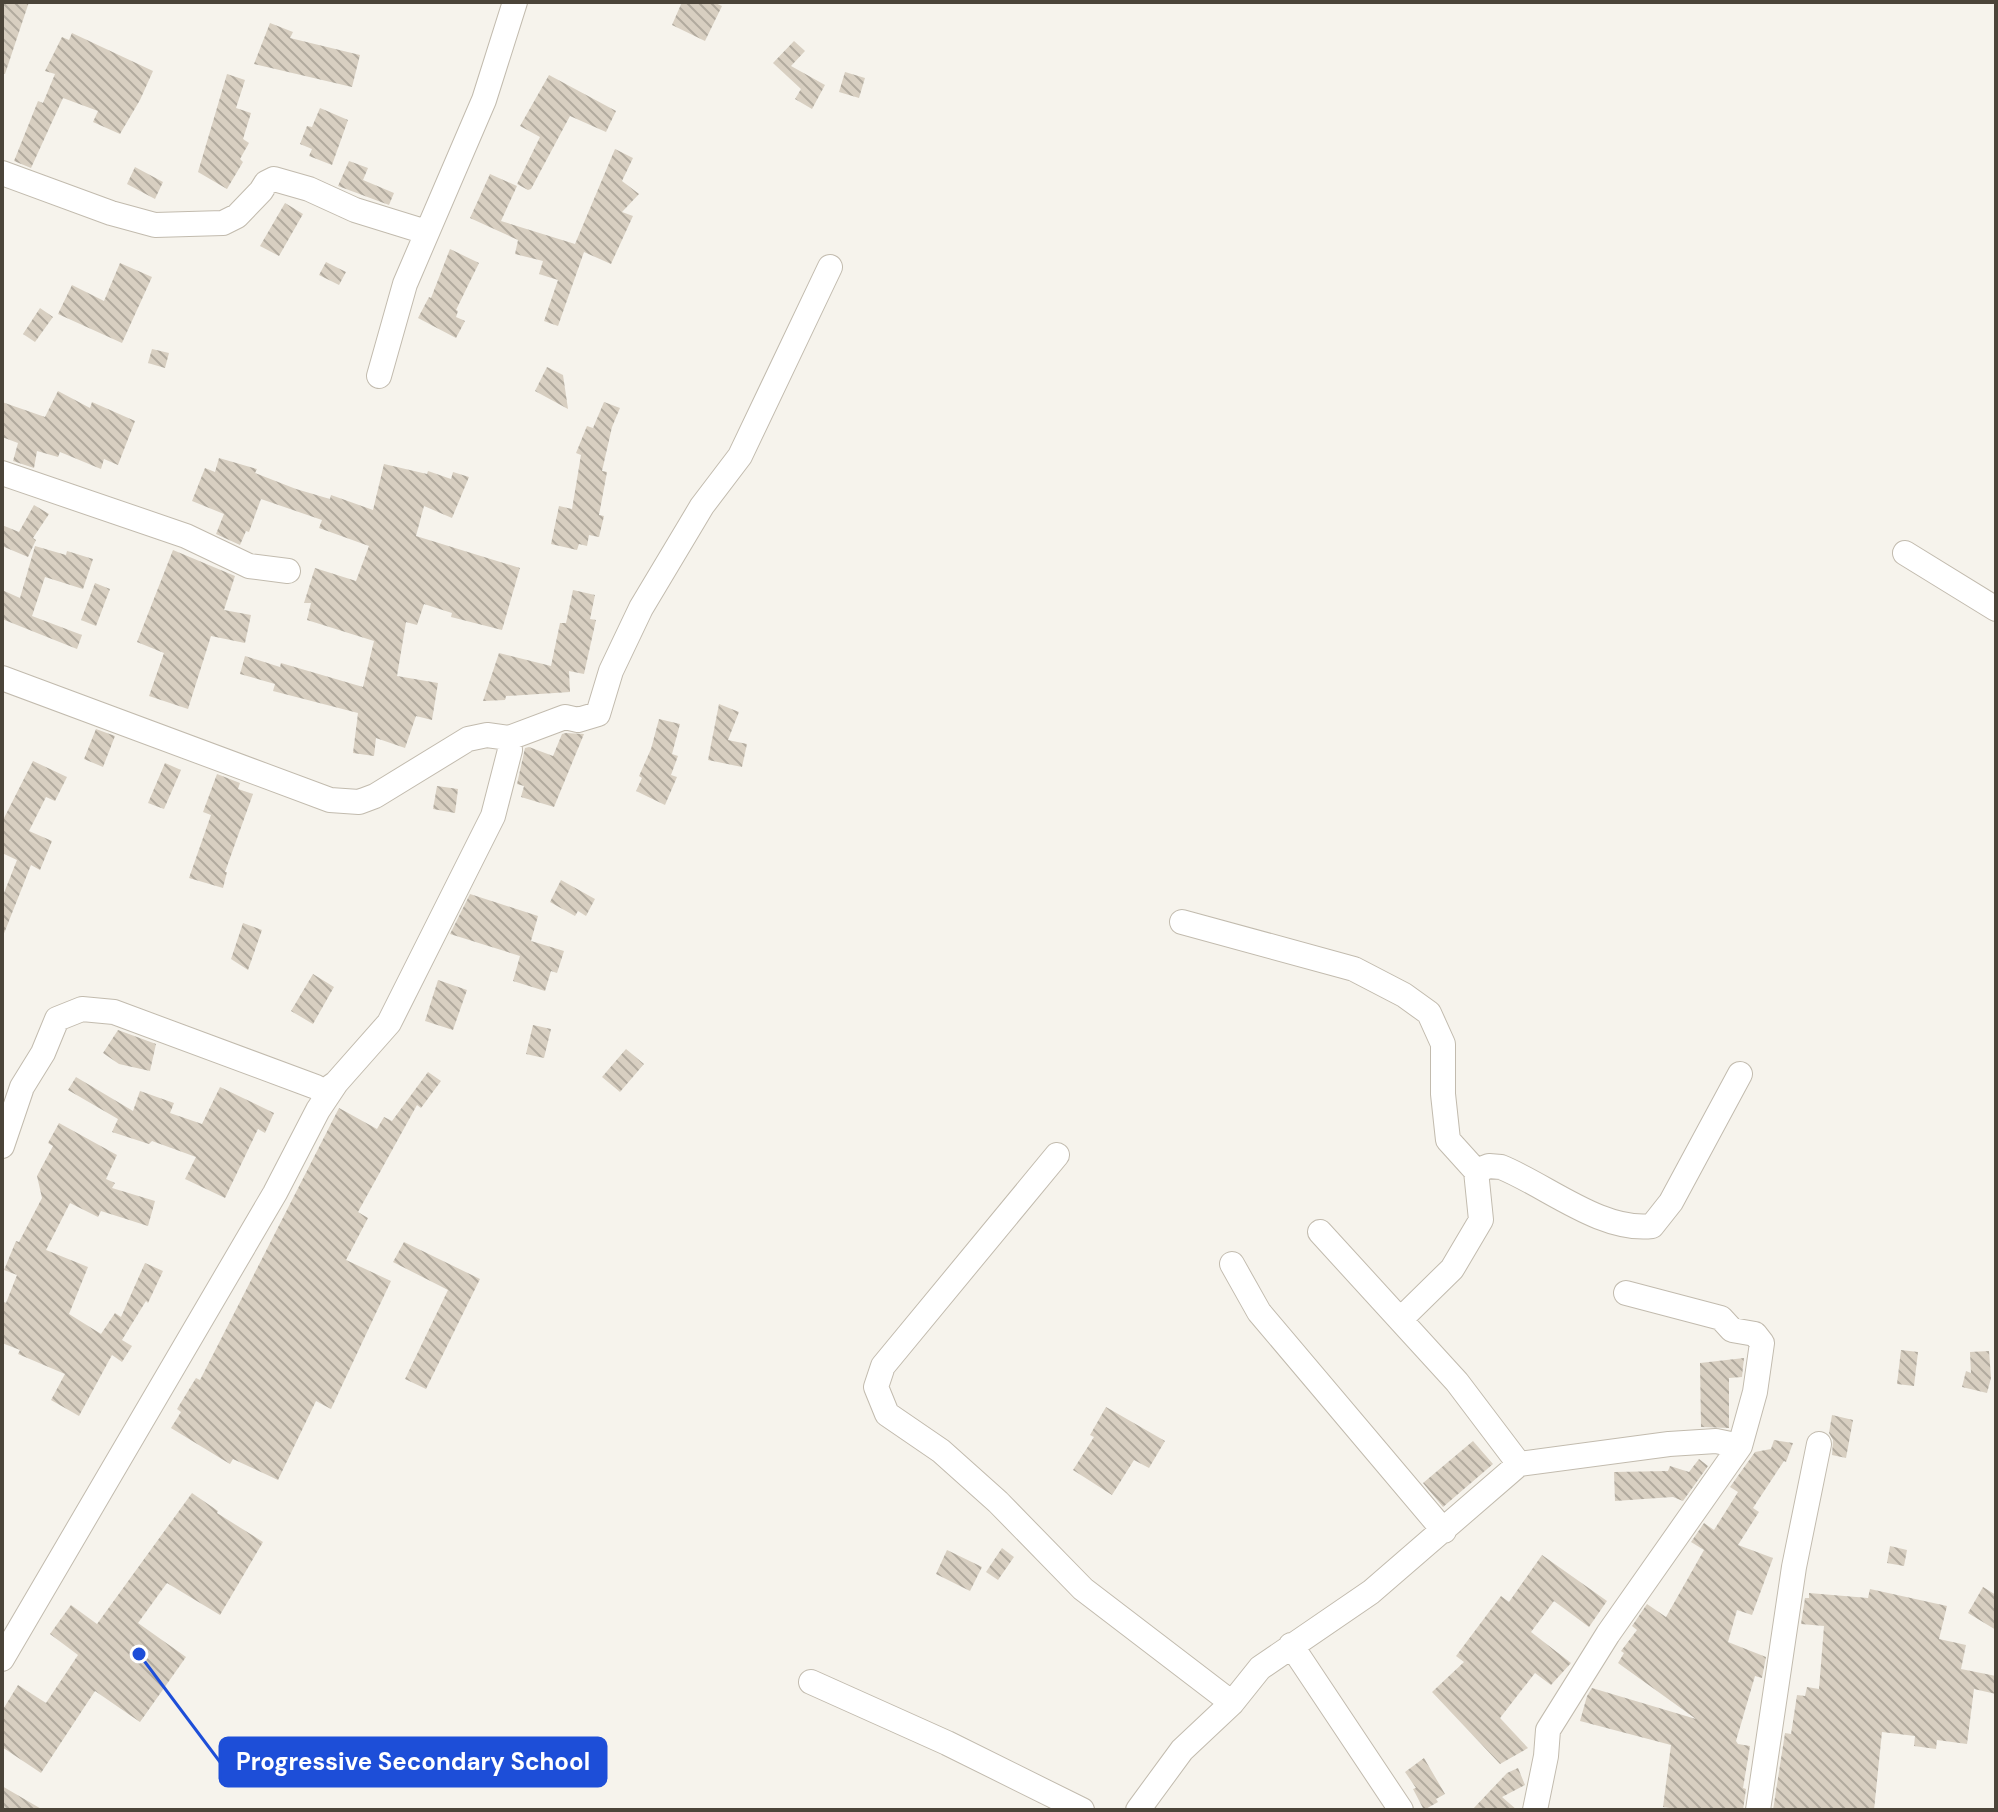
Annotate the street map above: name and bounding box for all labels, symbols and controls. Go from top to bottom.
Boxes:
callout: Progressive Secondary School [220,1738,606,1786]
text: Progressive Secondary School [236,1746,590,1777]

